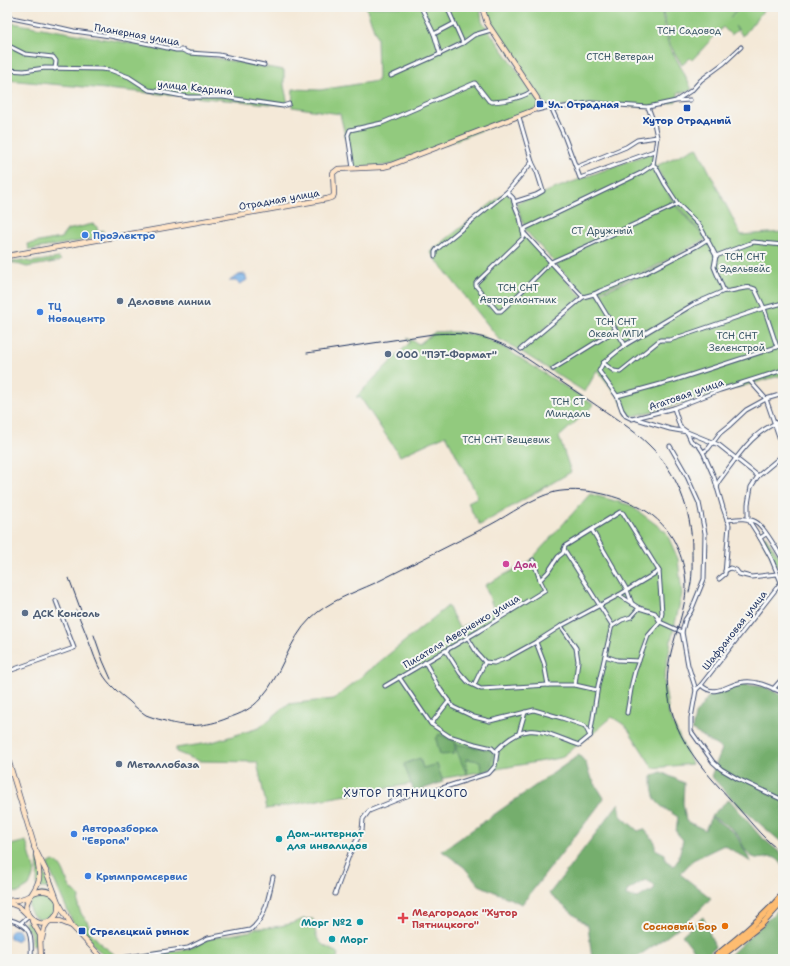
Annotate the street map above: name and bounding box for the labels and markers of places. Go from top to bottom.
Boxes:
place label: Ул. Отрадная [548,98,619,111]
marker: Ул. Отрадная [535,99,545,109]
marker: Хутор Отрадный [682,103,692,113]
place label: Хутор Отрадный [643,114,731,127]
place label: ПроЭлектро [93,229,156,242]
marker: ПроЭлектро [80,230,90,240]
place label: Деловые линии [128,295,211,308]
marker: Деловые линии [115,296,125,306]
place label: ТЦ Новацентр [48,300,105,325]
marker: ТЦ Новацентр [35,307,45,317]
place label: ООО "ПЭТ-Формат" [396,348,497,361]
marker: ООО "ПЭТ-Формат" [383,349,393,359]
place label: Дом [514,558,537,571]
marker: Дом [501,559,511,569]
place label: ДСК Консоль [33,607,100,620]
marker: ДСК Консоль [20,608,30,618]
place label: Металлобаза [127,758,200,771]
marker: Металлобаза [114,759,124,769]
place label: Авторазборка "Европа" [82,822,158,847]
place label: Дом-интернат для инвалидов [287,827,368,852]
marker: Авторазборка "Европа" [69,829,79,839]
marker: Дом-интернат для инвалидов [274,834,284,844]
place label: Крымпромсервис [96,870,187,883]
marker: Крымпромсервис [83,871,93,881]
place label: Медгородок "Хутор Пятницкого" [412,906,517,931]
marker: Медгородок "Хутор Пятницкого" [397,912,409,924]
place label: Морг №2 [301,916,352,929]
marker: Морг №2 [355,917,365,927]
place label: Сосновый Бор [643,920,717,933]
marker: Сосновый Бор [720,921,730,931]
place label: Стрелецкий рынок [90,925,190,938]
marker: Стрелецкий рынок [77,926,87,936]
place label: Морг [340,933,369,946]
marker: Морг [327,934,337,944]

